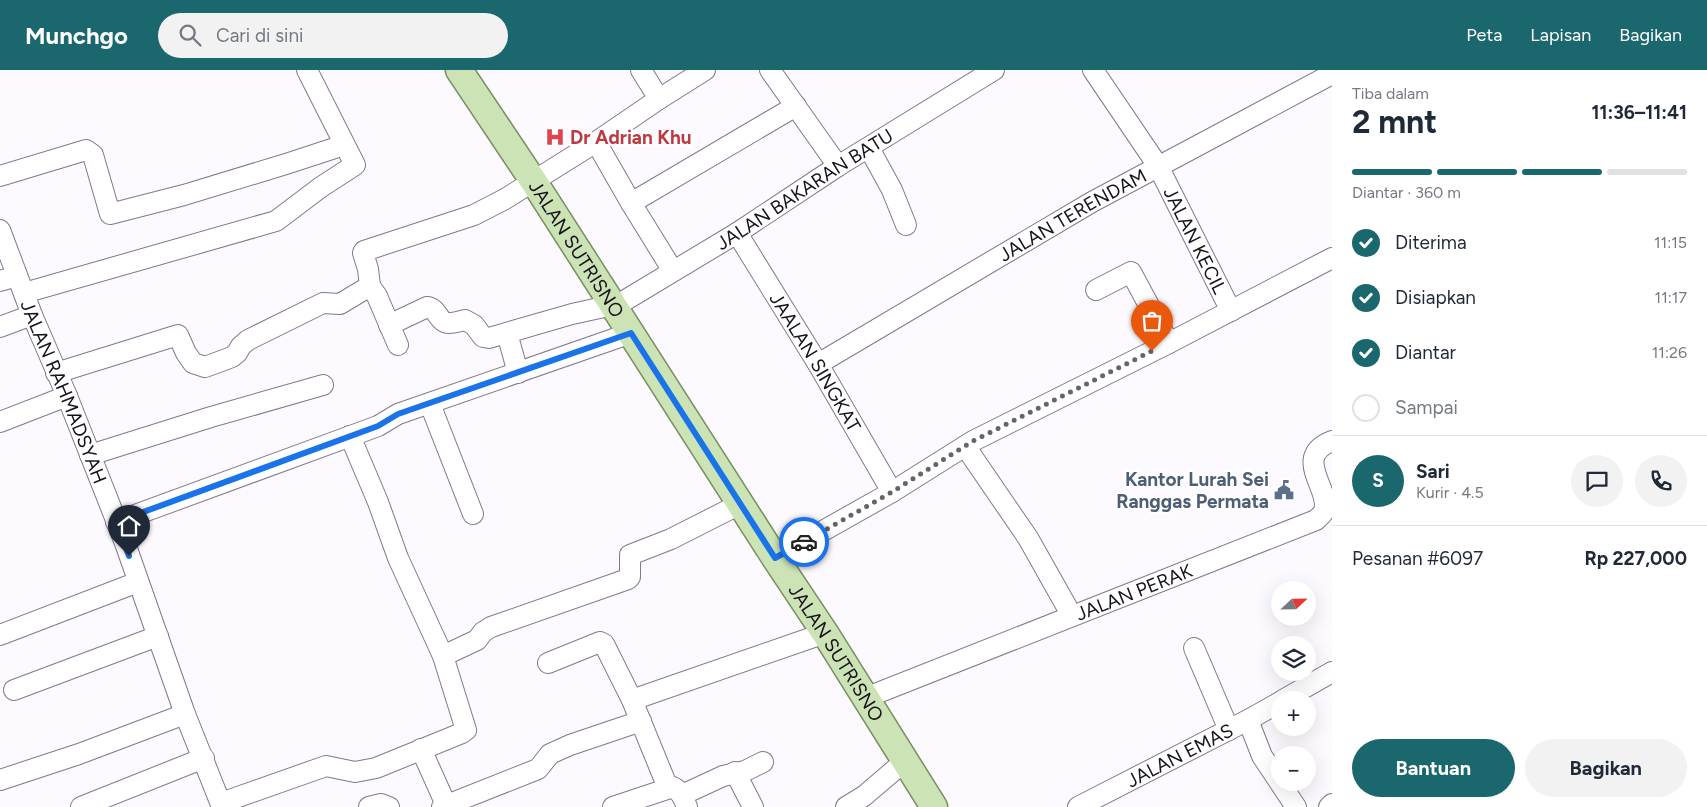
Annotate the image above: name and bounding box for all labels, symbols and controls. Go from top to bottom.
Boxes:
search box [158,13,508,58]
text: Munchgo [25,21,128,50]
icon: search [176,21,204,49]
text: Cari di sini [216,24,303,47]
text: Peta [1466,24,1502,46]
text: Lapisan [1530,24,1591,46]
text: Bagikan [1619,24,1682,46]
text: Tiba dalam [1352,84,1429,103]
text: 11:36–11:41 [1591,101,1687,124]
text: 2 mnt [1352,103,1437,141]
street label: JALAN BAKARAN BATU [712,124,897,255]
hospital icon: Dr Adrian Khu [544,126,566,148]
place label: Dr Adrian Khu [570,126,692,149]
street label: JALAN TERENDAM [994,164,1150,266]
street label: JALAN SUTRISNO [524,176,629,322]
street label: JALAN KECIL [1159,183,1232,297]
text: Diantar · 360 m [1352,183,1461,202]
icon: check [1352,229,1380,257]
text: Diterima [1395,231,1467,254]
text: 11:15 [1654,233,1687,252]
icon: check [1352,284,1380,312]
text: Disiapkan [1395,286,1476,309]
street label: JAALAN SINGKAT [765,288,866,436]
text: 11:17 [1655,288,1687,307]
street label: JALAN RAHMADSYAH [16,297,112,487]
pin [1131,300,1173,351]
icon: bag [1138,307,1166,335]
icon: check [1352,339,1380,367]
text: Diantar [1395,341,1456,364]
text: 11:26 [1652,343,1687,362]
text: Sampai [1395,396,1458,419]
button: chat [1571,455,1623,507]
button: phone [1635,455,1687,507]
text: Sari [1416,460,1450,483]
place label: Kantor Lurah Sei Ranggas Permata [1116,468,1269,513]
text: S [1372,469,1384,492]
public building icon: Kantor Lurah Sei Ranggas Permata [1273,479,1295,501]
text: Kurir · 4.5 [1416,483,1484,502]
pin [108,505,150,556]
icon: home [115,512,143,540]
courier [779,517,829,567]
icon: car [790,528,818,556]
text: Pesanan #6097 [1352,547,1483,570]
text: Rp 227,000 [1584,547,1687,570]
street label: JALAN PERAK [1072,558,1196,625]
street label: JALAN SUTRISNO [784,579,889,725]
north arrow [1271,581,1316,626]
map controls [1271,581,1316,791]
button: layers [1271,636,1316,681]
button: + [1271,691,1316,736]
street label: JALAN EMAS [1122,718,1237,792]
button: Bantuan [1352,739,1515,797]
button: Bagikan [1525,739,1687,797]
button: − [1271,746,1316,791]

